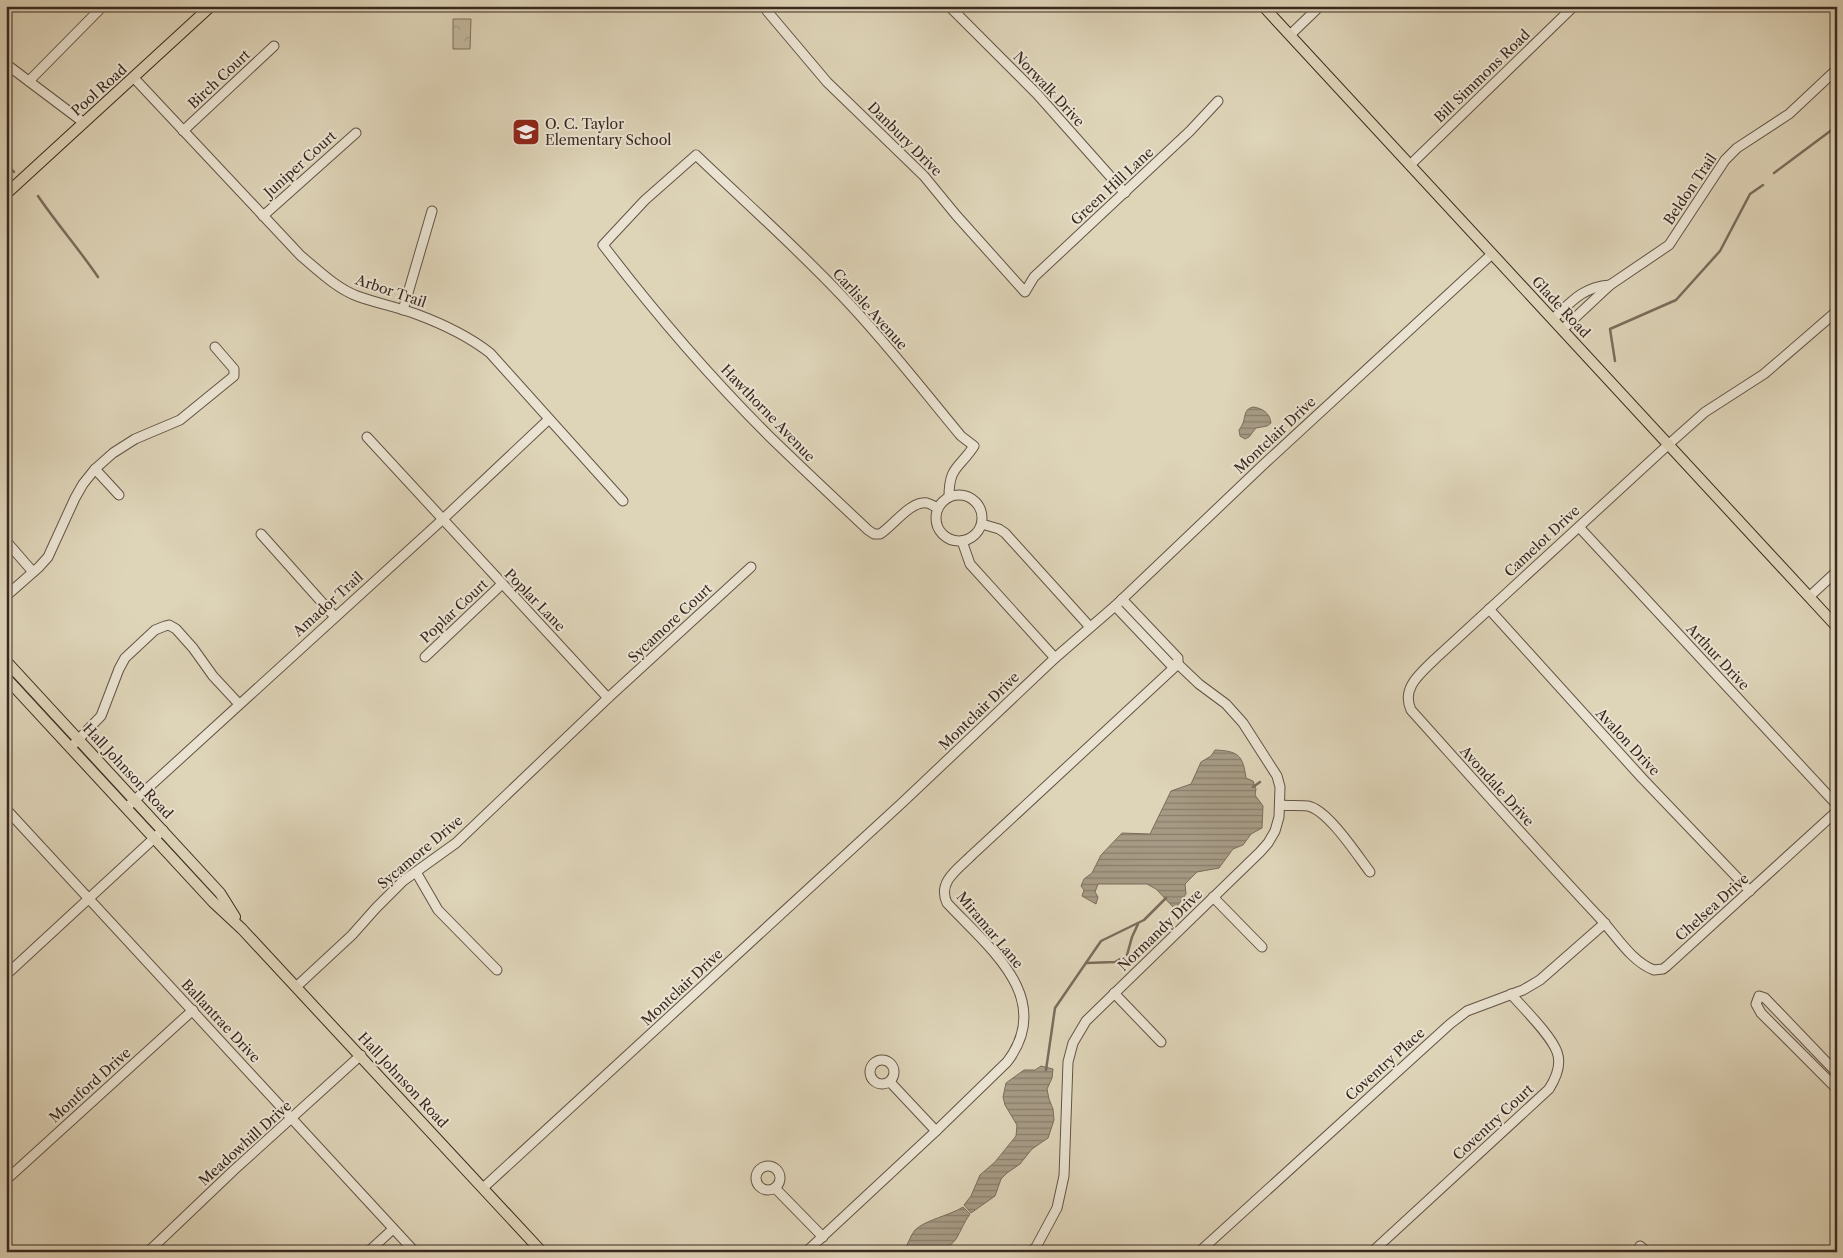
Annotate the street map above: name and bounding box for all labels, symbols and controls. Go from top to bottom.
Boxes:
street label: Bill Simmons Road [1430,25,1534,126]
street label: Birch Court [184,46,254,112]
street label: Norwalk Drive [1010,48,1089,130]
street label: Pool Road [67,60,131,120]
street label: Danbury Drive [864,98,946,180]
place label: O. C. Taylor Elementary School [545,115,671,149]
school or university icon: O. C. Taylor Elementary School [511,117,541,147]
street label: Juniper Court [259,127,340,203]
street label: Green Hill Lane [1067,143,1157,229]
street label: Beldon Trail [1660,150,1720,228]
street label: Carlisle Avenue [829,265,911,354]
street label: Arbor Trail [352,270,429,311]
street label: Glade Road [1528,273,1594,342]
street label: Hawthorne Avenue [717,361,819,465]
street label: Montclair Drive [1230,393,1320,477]
street label: Camelot Drive [1500,501,1584,581]
street label: Poplar Lane [501,565,569,635]
street label: Amador Trail [288,568,367,641]
street label: Poplar Court [416,575,492,647]
street label: Sycamore Court [624,580,716,666]
street label: Arthur Drive [1682,619,1753,694]
street label: Montclair Drive [935,668,1023,754]
street label: Avalon Drive [1592,704,1664,780]
street label: Hall Johnson Road [79,720,177,823]
street label: Avondale Drive [1455,741,1538,830]
street label: Sycamore Drive [374,811,466,893]
street label: Chelsea Drive [1671,869,1753,945]
street label: Normandy Drive [1114,885,1206,975]
street label: Miramar Lane [953,888,1027,972]
street label: Montclair Drive [637,945,727,1029]
street label: Ballantrae Drive [178,975,264,1067]
street label: Coventry Place [1342,1024,1429,1104]
street label: Hall Johnson Road [354,1029,452,1132]
street label: Montford Drive [45,1043,135,1126]
street label: Coventry Court [1449,1080,1537,1164]
street label: Meadowhill Drive [195,1096,295,1189]

